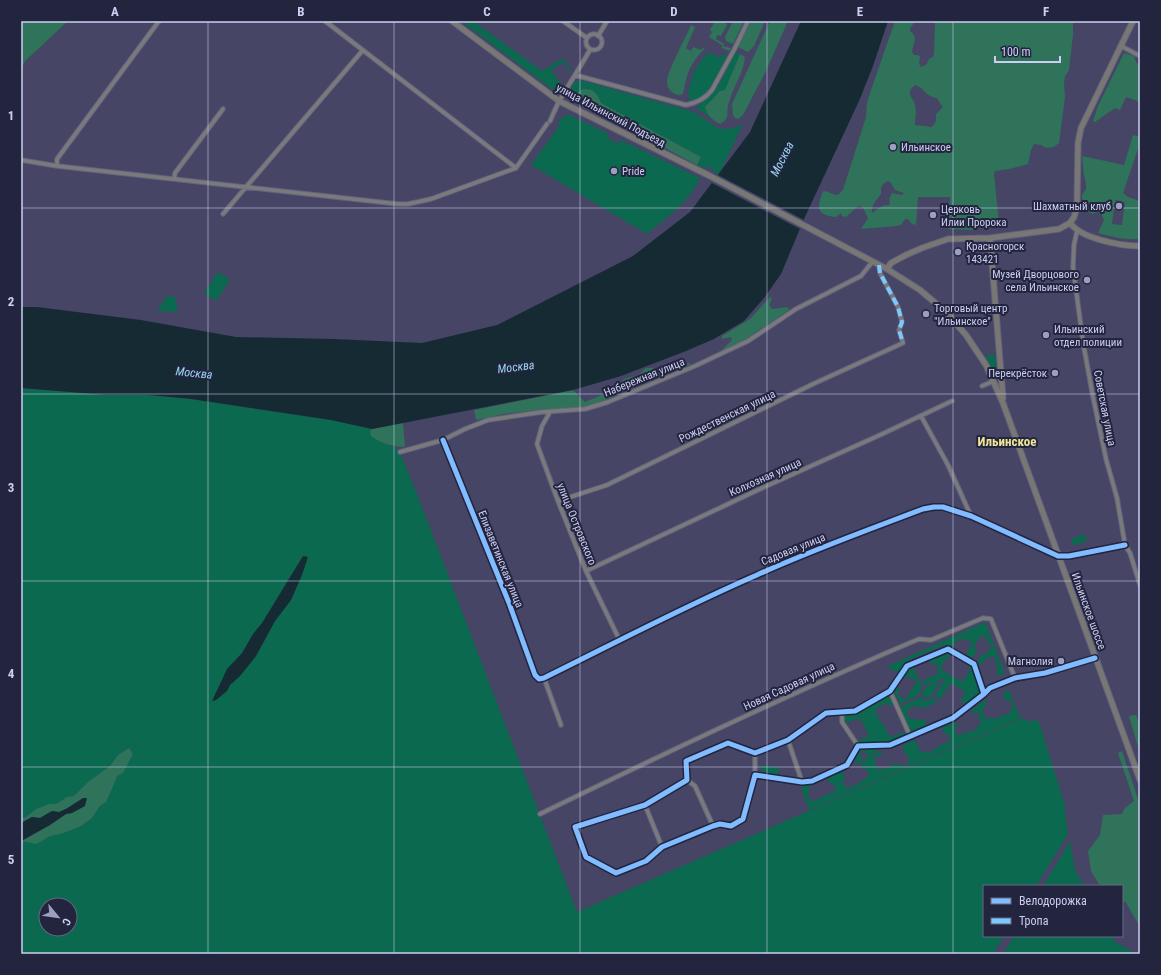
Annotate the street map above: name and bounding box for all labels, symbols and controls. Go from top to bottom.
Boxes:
text: A [111,4,119,19]
text: B [297,4,305,19]
text: C [483,4,491,19]
text: D [670,4,678,19]
text: E [857,4,864,19]
text: F [1043,4,1049,19]
scale bar [995,38,1060,64]
text: 100 m [1001,45,1031,59]
street label: улица Ильинский Подъезд [554,81,668,150]
text: 1 [8,108,14,123]
water label: Москва [767,139,797,179]
place label: Ильинское [901,141,951,154]
marker: Ильинское [888,142,898,152]
place label: Pride [622,165,645,178]
marker: Pride [609,166,619,176]
place label: Шахматный клуб [1033,200,1111,213]
marker: Шахматный клуб [1114,201,1124,211]
place label: Церковь Илии Пророка [941,203,1007,229]
marker: Церковь Илии Пророка [928,210,938,220]
place label: Красногорск 143421 [966,240,1025,266]
marker: Красногорск 143421 [953,247,963,257]
place label: Музей Дворцового села Ильинское [992,268,1079,294]
marker: Музей Дворцового села Ильинское [1082,275,1092,285]
text: 2 [8,294,15,309]
place label: Торговый центр "Ильинское" [934,302,1007,328]
marker: Торговый центр "Ильинское" [921,309,931,319]
place label: Ильинский отдел полиции [1054,323,1122,349]
marker: Ильинский отдел полиции [1041,330,1051,340]
street label: Набережная улица [602,355,686,400]
water label: Москва [497,358,535,376]
water label: Москва [175,364,213,382]
place label: Перекрёсток [988,367,1048,380]
marker: Перекрёсток [1050,368,1060,378]
street label: Советская улица [1091,369,1118,447]
street label: Рождественская улица [677,387,778,446]
district label: Ильинское [978,434,1036,449]
street label: Колхозная улица [727,456,803,499]
text: 3 [8,480,14,495]
street label: улица Островского [554,481,599,568]
street label: Елизаветинская улица [475,509,526,610]
street label: Садовая улица [759,531,827,568]
street label: Ильинское шоссе [1069,571,1108,651]
place label: Магнолия [1008,655,1053,668]
marker: Магнолия [1056,656,1066,666]
street label: Новая Садовая улица [742,660,837,713]
text: 4 [8,666,15,681]
text: 5 [8,852,15,867]
legend [983,885,1123,937]
text: Велодорожка [1019,894,1087,908]
north arrow [38,897,78,937]
text: Тропа [1019,914,1049,928]
text: С [59,916,74,928]

